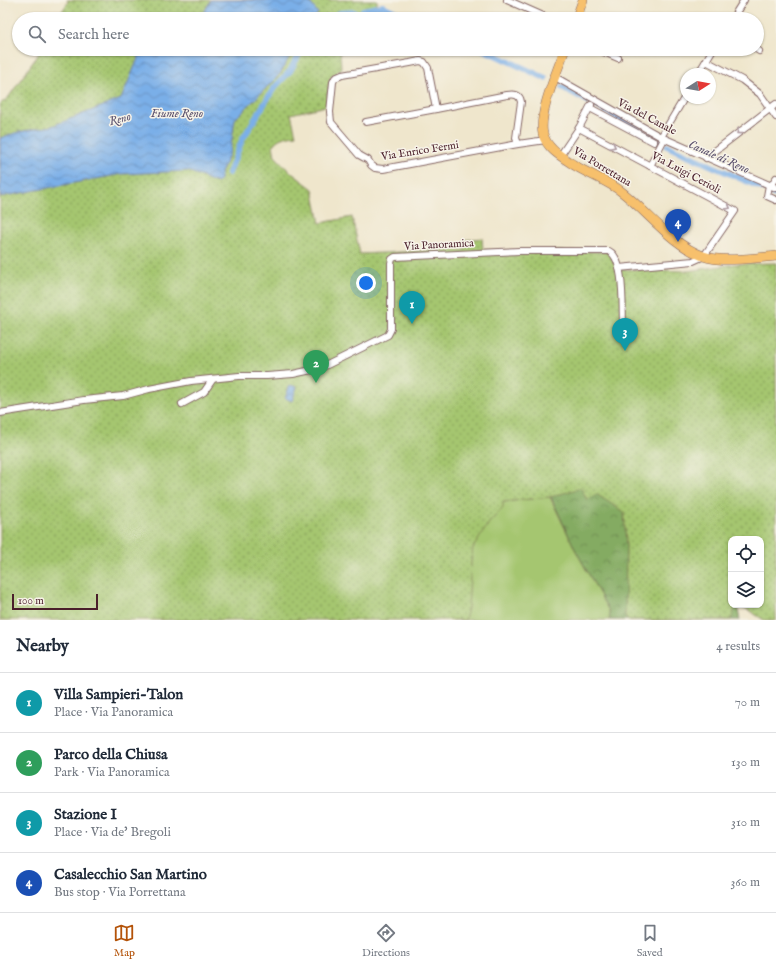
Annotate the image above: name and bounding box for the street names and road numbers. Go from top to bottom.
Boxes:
street label: Via del Canale [614,95,679,138]
street label: Via Enrico Fermi [379,138,460,164]
street label: Via Porrettana [570,144,634,190]
street label: Via Luigi Cerioli [648,148,723,197]
street label: Via Panoramica [403,236,474,254]

